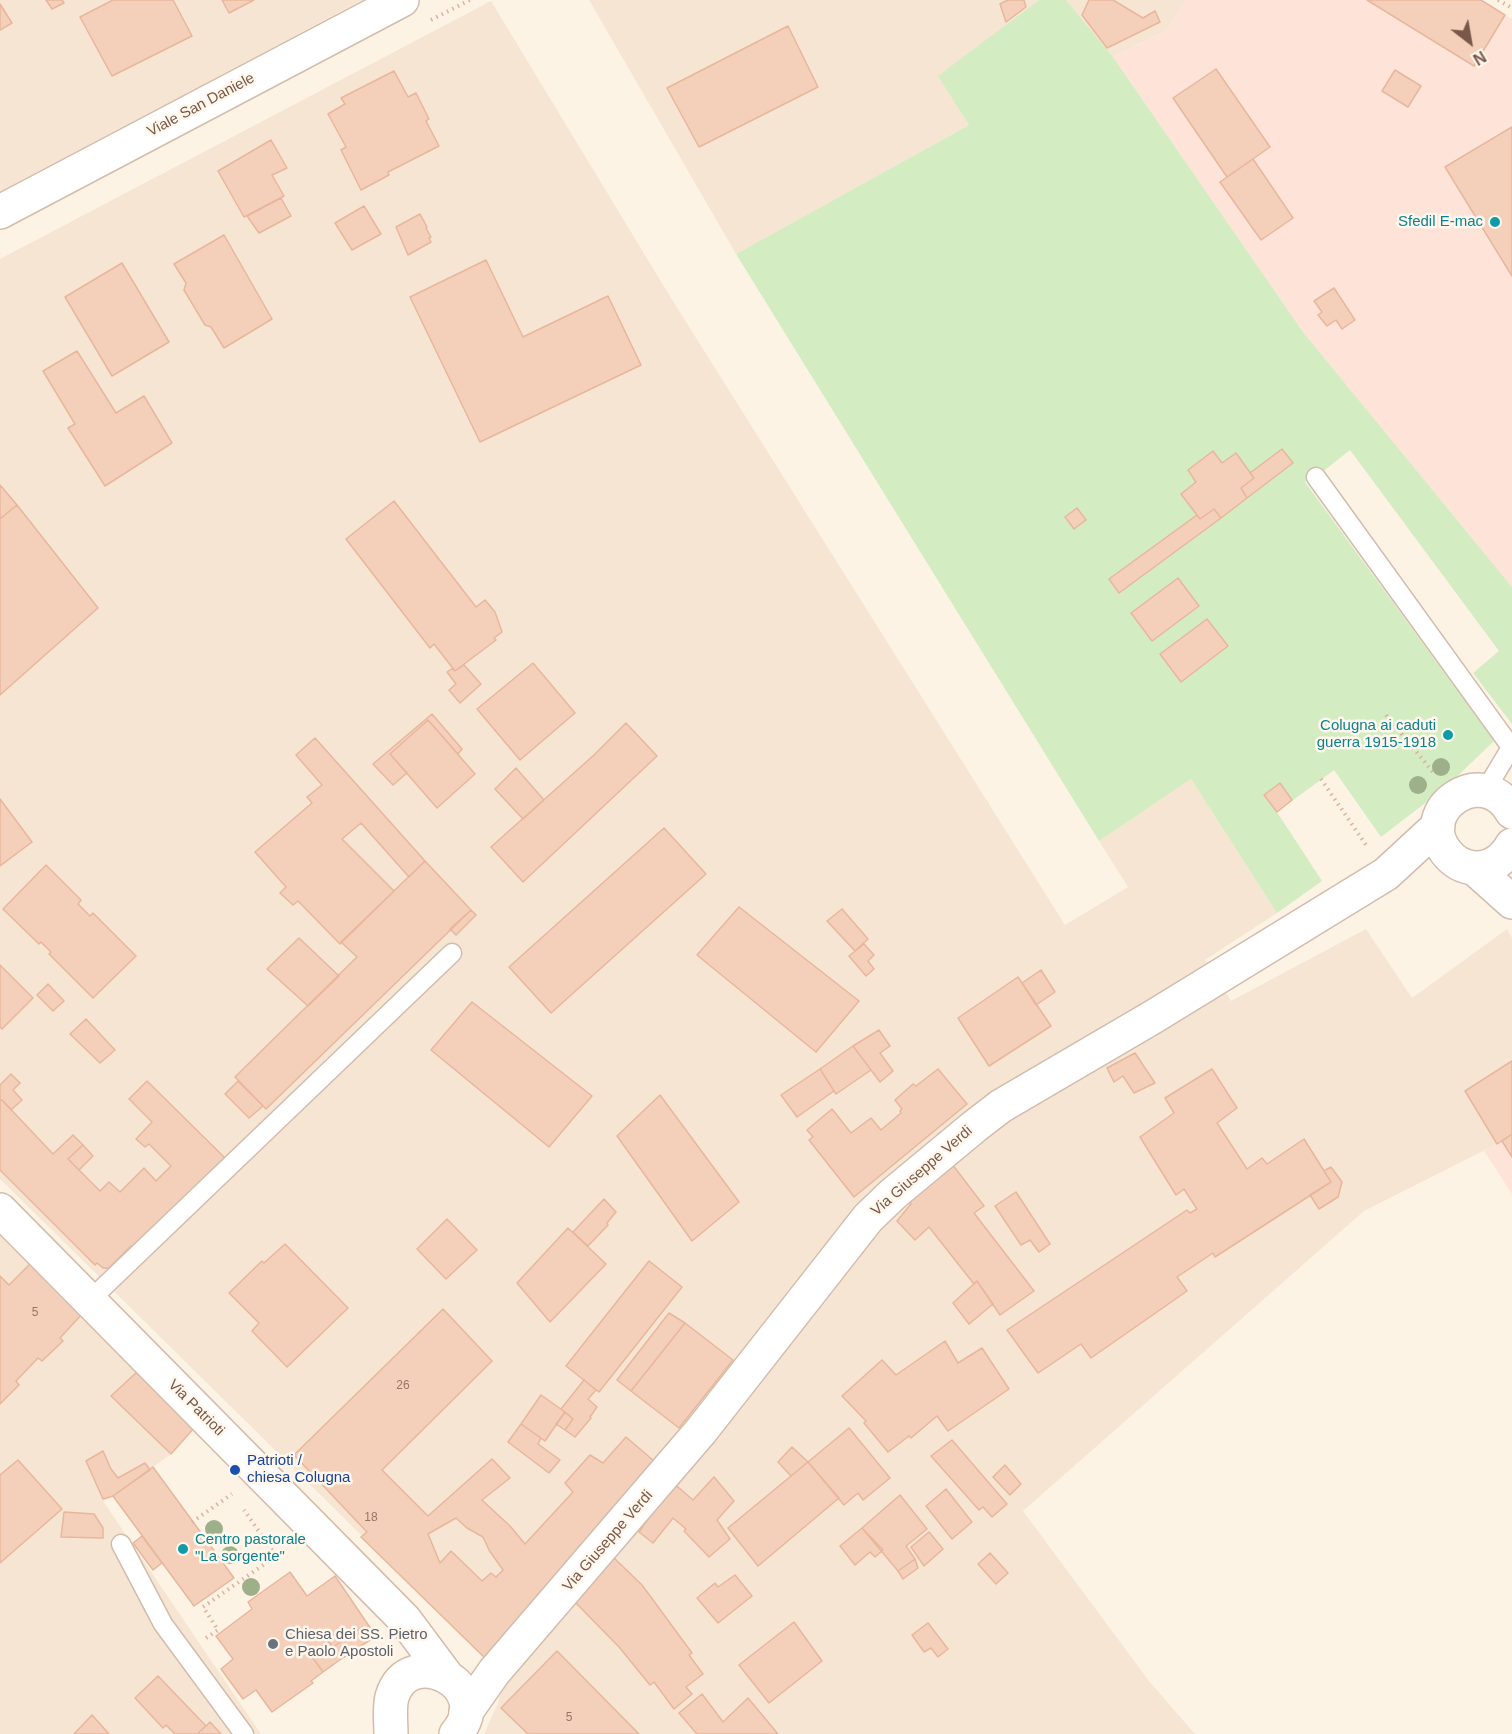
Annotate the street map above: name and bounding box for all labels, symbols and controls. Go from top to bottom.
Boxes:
north arrow [1440,12,1500,72]
text: N [1470,48,1489,68]
street label: Viale San Daniele [144,69,258,141]
place label: Sfedil E-mac [1398,213,1483,231]
marker: Sfedil E-mac [1488,215,1502,229]
place label: Colugna ai caduti guerra 1915-1918 [1317,717,1436,752]
marker: Colugna ai caduti guerra 1915-1918 [1441,728,1455,742]
street label: Via Giuseppe Verdi [868,1122,976,1220]
house number: 5 [32,1306,38,1320]
street label: Via Patrioti [164,1376,228,1440]
house number: 26 [396,1379,410,1393]
place label: Patrioti / chiesa Colugna [247,1452,350,1487]
marker: Patrioti / chiesa Colugna [228,1463,242,1477]
street label: Via Giuseppe Verdi [559,1487,657,1595]
house number: 18 [364,1511,378,1525]
place label: Centro pastorale "La sorgente" [195,1531,306,1566]
marker: Centro pastorale "La sorgente" [176,1542,190,1556]
place label: Chiesa dei SS. Pietro e Paolo Apostoli [285,1626,428,1661]
marker: Chiesa dei SS. Pietro e Paolo Apostoli [266,1637,280,1651]
house number: 5 [566,1711,572,1725]

